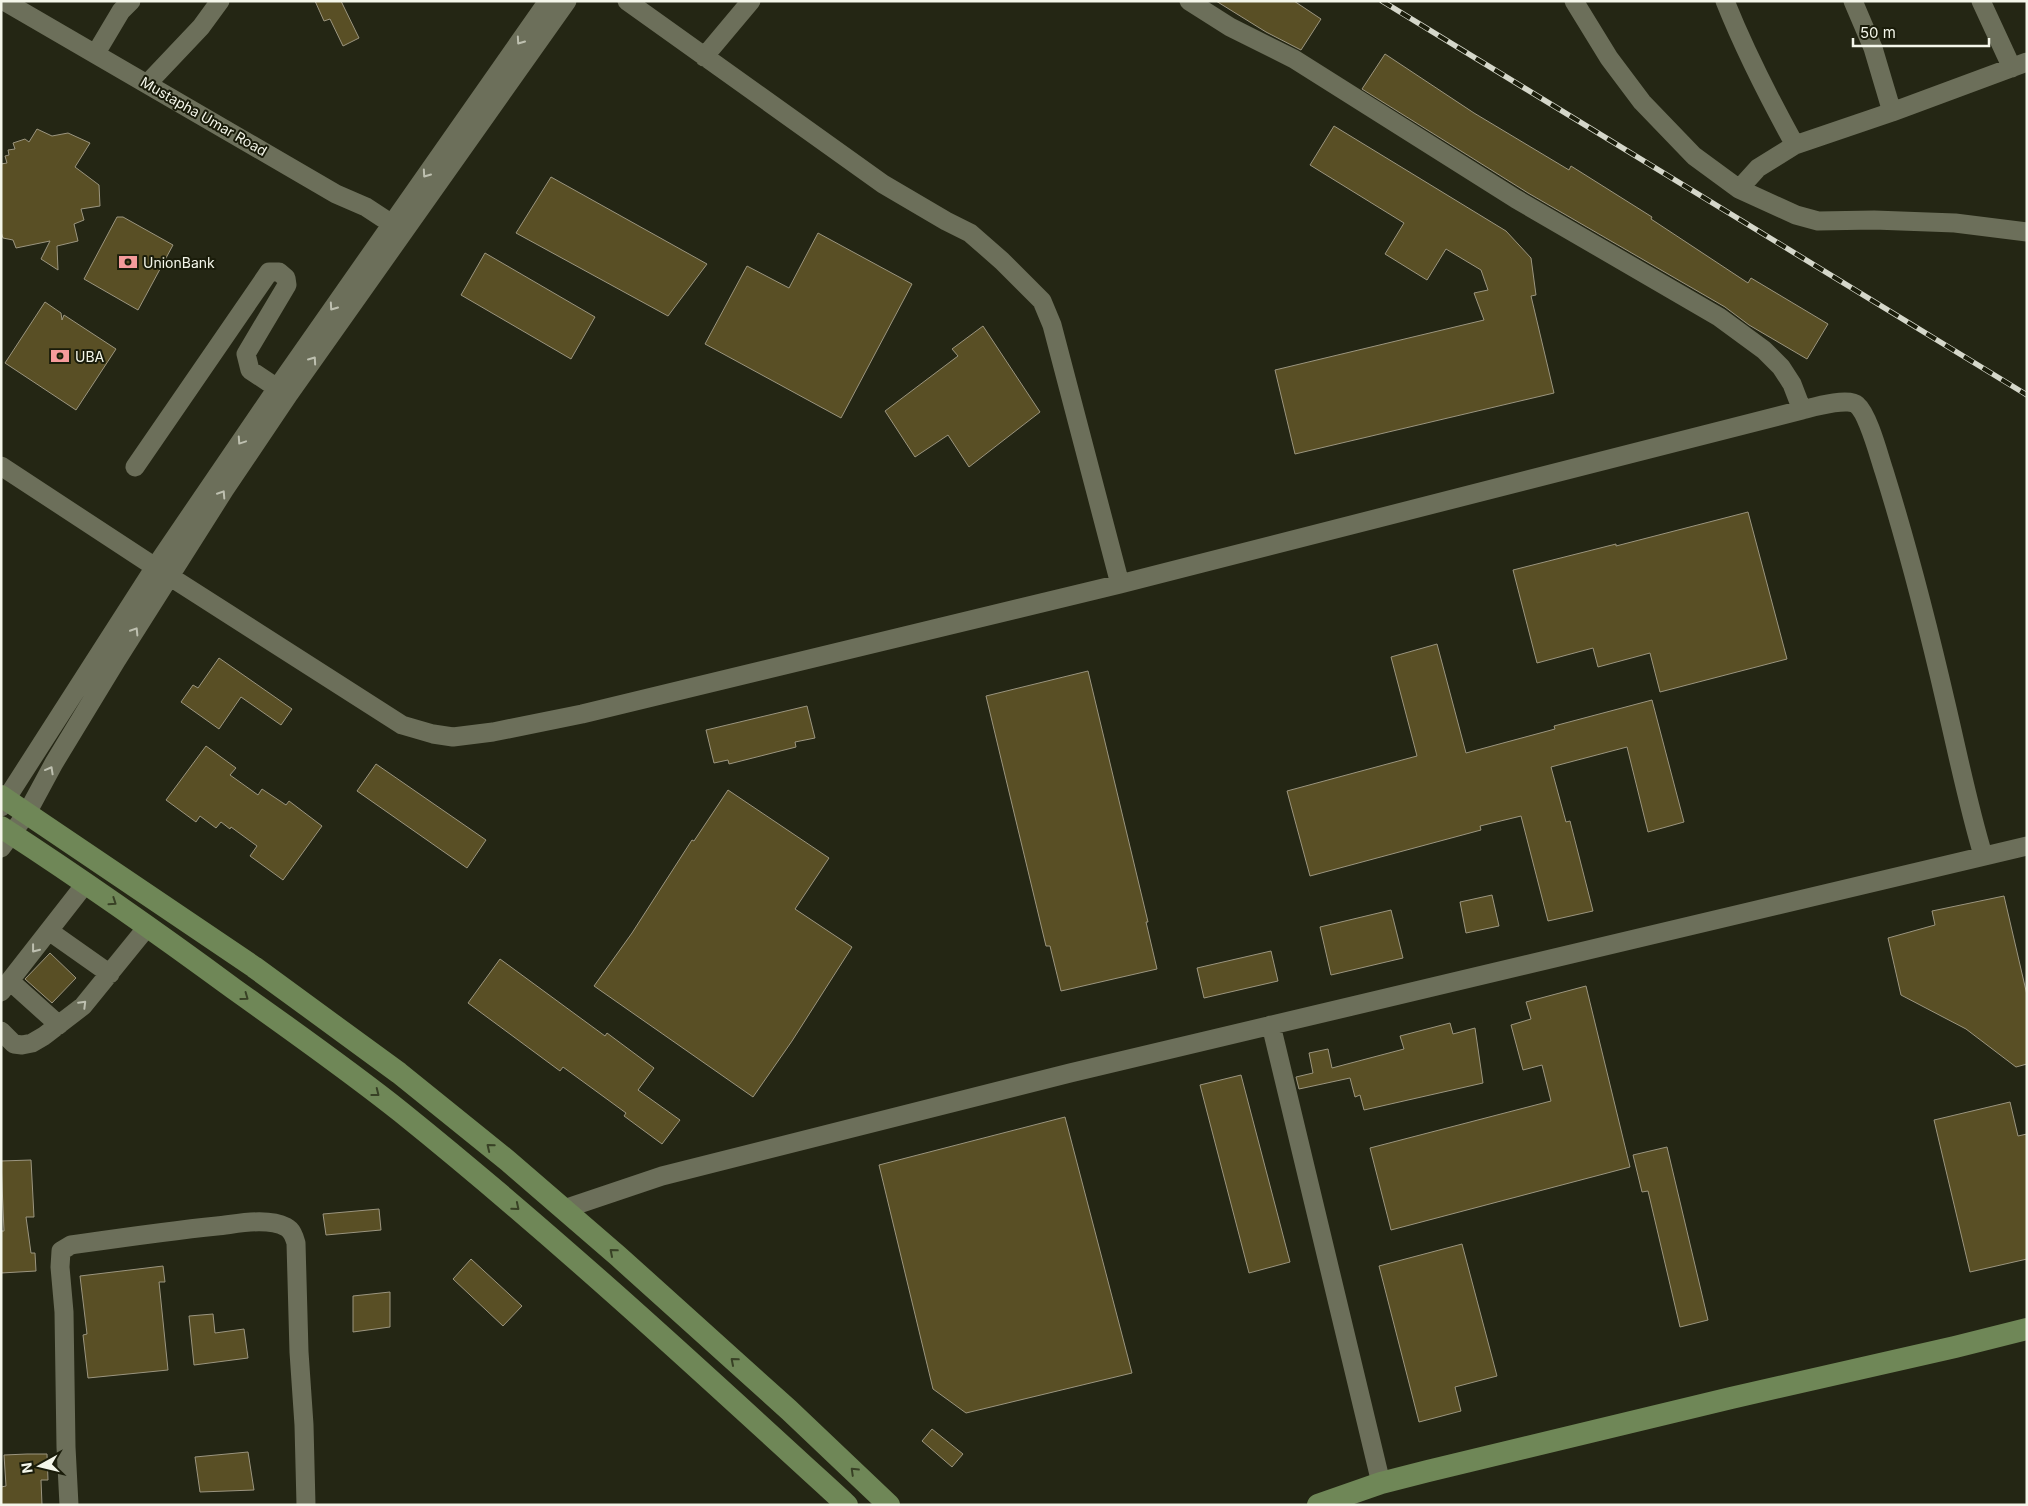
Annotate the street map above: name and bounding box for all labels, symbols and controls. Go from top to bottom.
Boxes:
scale bar [1853,15,1989,47]
text: 50 m [1860,23,1896,42]
one-way arrow [517,35,526,45]
street label: Mustapha Umar Road [138,73,270,159]
one-way arrow [423,168,432,178]
bank icon: UnionBank [117,251,139,273]
place label: UnionBank [143,254,215,271]
one-way arrow [330,301,339,311]
bank icon: UBA [49,345,71,367]
place label: UBA [75,348,105,365]
one-way arrow [307,356,316,365]
one-way arrow [238,435,247,445]
one-way arrow [216,490,225,500]
one-way arrow [128,628,138,637]
one-way arrow [44,766,54,775]
one-way arrow [108,896,117,905]
one-way arrow [32,943,40,952]
one-way arrow [240,991,249,1000]
one-way arrow [77,1001,86,1010]
one-way arrow [370,1087,380,1096]
one-way arrow [487,1144,496,1152]
one-way arrow [510,1201,519,1210]
one-way arrow [610,1249,619,1258]
one-way arrow [731,1358,740,1367]
north arrow [15,1441,65,1491]
text: N [17,1461,36,1474]
one-way arrow [851,1468,860,1477]

